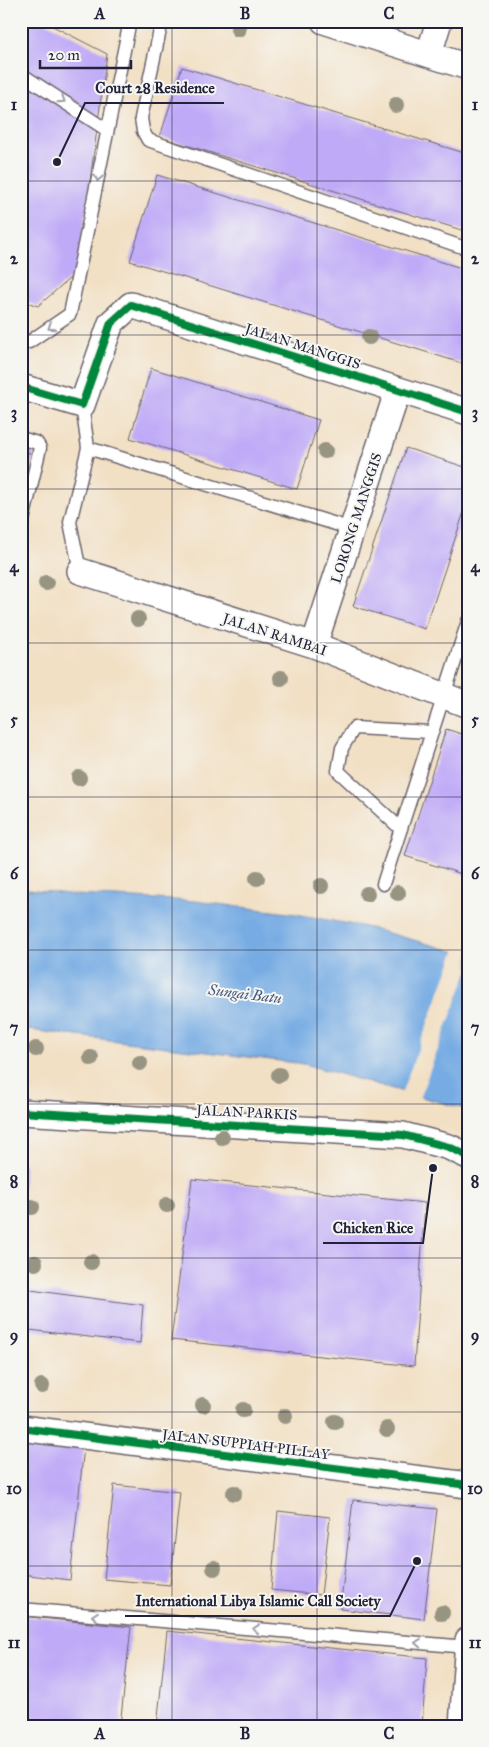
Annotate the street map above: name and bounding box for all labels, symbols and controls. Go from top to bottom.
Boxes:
text: A [94,4,106,23]
text: B [240,4,250,23]
text: C [384,4,395,23]
scale bar [40,38,131,70]
text: 20 m [48,46,80,64]
callout: Court 28 Residence [85,73,224,103]
text: Court 28 Residence [95,79,215,97]
one-way arrow [57,94,66,104]
text: 1 [11,95,18,114]
text: 1 [472,95,479,114]
one-way arrow [93,173,103,182]
text: 2 [10,249,19,268]
text: 2 [471,249,480,268]
street label: JALAN MANGGIS [241,319,363,374]
one-way arrow [47,321,56,330]
text: 3 [11,403,17,423]
text: 3 [472,403,478,423]
street label: LORONG MANGGIS [327,451,386,585]
text: 4 [10,557,20,577]
text: 4 [471,557,481,577]
street label: JALAN RAMBAI [218,609,329,660]
text: 5 [10,710,18,729]
text: 5 [471,710,479,729]
text: 6 [10,864,19,883]
text: 6 [471,864,480,883]
water label: Sungai Batu [206,980,283,1007]
text: 7 [10,1018,19,1037]
text: 7 [471,1018,480,1037]
street label: JALAN PARKIS [194,1101,298,1125]
text: 8 [10,1172,18,1191]
text: 8 [471,1172,479,1191]
callout: Chicken Rice [323,1213,423,1243]
text: Chicken Rice [333,1219,414,1237]
text: 9 [10,1326,18,1346]
text: 9 [471,1326,479,1346]
street label: JALAN SUPPIAH PILLAY [159,1426,332,1464]
text: 10 [6,1479,22,1498]
text: 10 [467,1479,483,1498]
callout: International Libya Islamic Call Society [125,1586,390,1616]
text: International Libya Islamic Call Society [135,1592,382,1611]
one-way arrow [90,1610,98,1621]
one-way arrow [252,1624,260,1635]
text: 11 [8,1633,21,1652]
text: 11 [469,1633,482,1652]
one-way arrow [414,1638,422,1649]
text: A [94,1724,106,1743]
text: B [240,1724,250,1743]
text: C [384,1724,395,1743]

